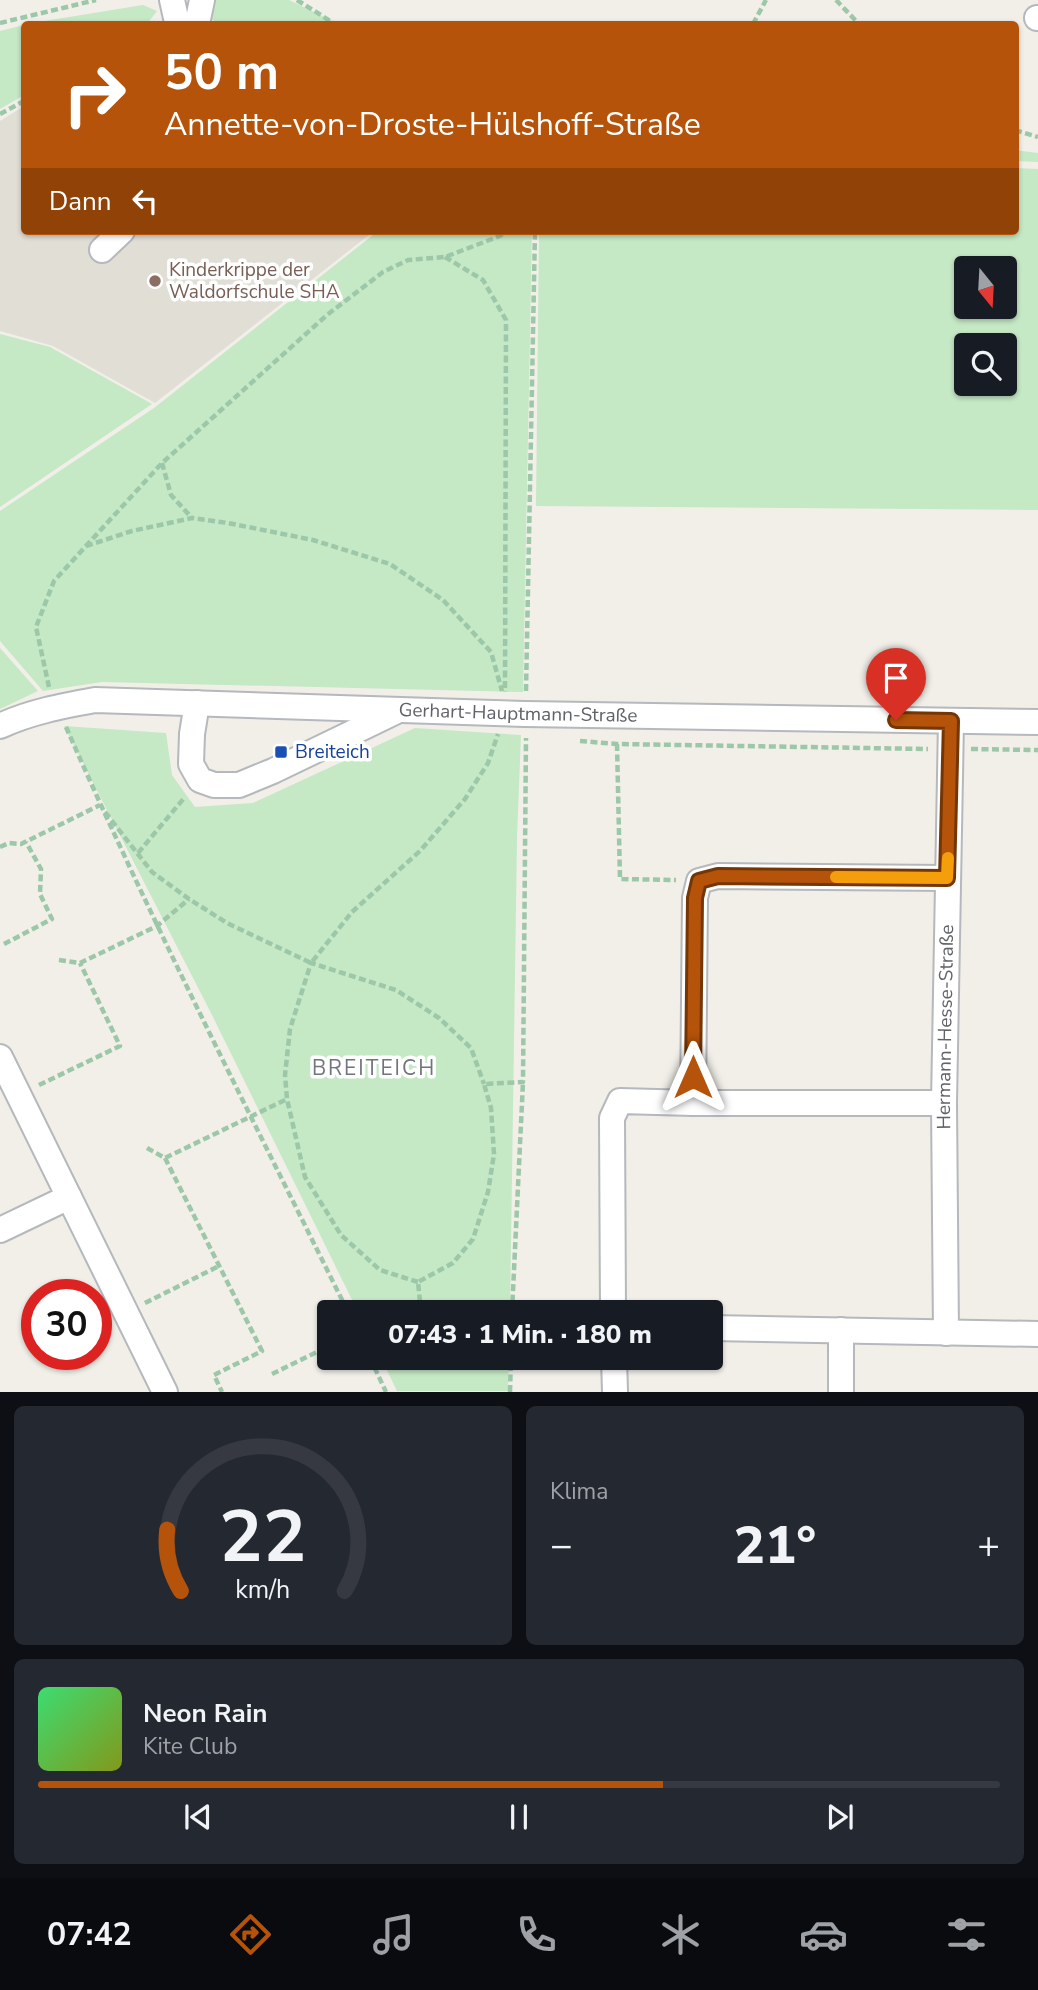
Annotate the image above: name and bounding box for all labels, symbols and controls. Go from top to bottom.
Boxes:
text: 50 m [164,39,279,106]
icon: right [49,49,140,140]
text: Annette-von-Droste-Hülshoff-Straße [164,103,701,146]
icon: left [126,182,164,220]
text: Dann [49,184,112,219]
north arrow [954,256,1017,318]
map controls [954,256,1017,396]
place label: Kinderkrippe der Waldorfschule SHA [169,257,340,305]
marker: Kinderkrippe der Waldorfschule SHA [147,273,163,289]
button: search [954,333,1017,396]
pin [866,648,926,720]
icon: arrive [877,659,915,697]
street label: Gerhart-Hauptmann-Straße [398,697,638,729]
place label: Breiteich [295,739,370,765]
marker: Breiteich [273,744,289,760]
street label: Hermann-Hesse-Straße [931,924,960,1130]
position arrow [656,1040,730,1114]
district label: BREITEICH [312,1054,436,1082]
speed limit sign: 30 [21,1279,112,1370]
text: 07:43 · 1 Min. · 180 m [388,1317,652,1352]
text: Klima [550,1476,608,1507]
text: 22 [219,1488,307,1588]
text: 21° [734,1510,816,1581]
text: − [550,1520,573,1571]
text: + [977,1520,1000,1571]
text: km/h [235,1573,291,1607]
text: Neon Rain [143,1696,268,1731]
text: Kite Club [143,1731,237,1762]
icon: previous [179,1798,217,1836]
icon: pause [500,1798,538,1836]
icon: next [821,1798,859,1836]
icon: directions [226,1910,275,1959]
icon: music [369,1910,418,1959]
icon: phone [512,1910,561,1959]
icon: climate [656,1910,705,1959]
icon: car [799,1910,848,1959]
icon: filters [942,1910,991,1959]
text: 07:42 [47,1913,132,1956]

